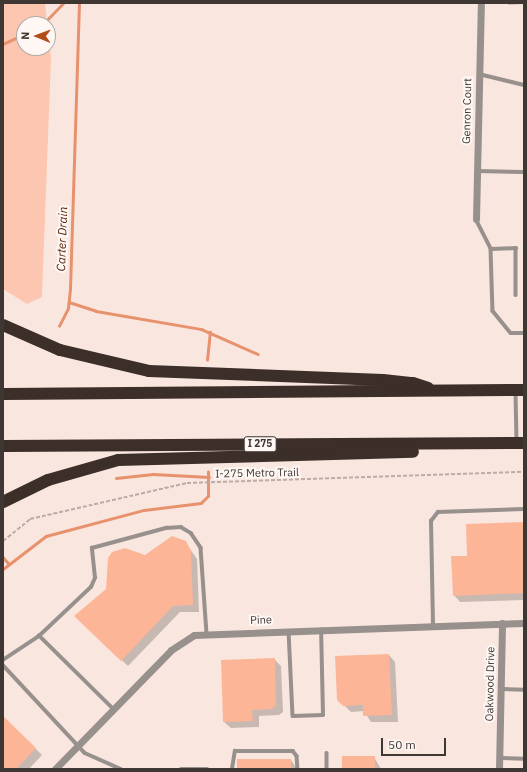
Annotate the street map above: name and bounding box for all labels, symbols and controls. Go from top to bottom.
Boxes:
north arrow [16,16,56,56]
text: N [18,32,32,40]
street label: Genron Court [460,78,474,144]
water label: Carter Drain [54,206,70,272]
road number: I 275 [243,436,277,452]
street label: I-275 Metro Trail [215,466,299,480]
street label: Pine [250,613,272,627]
street label: Oakwood Drive [483,647,497,721]
scale bar [383,730,448,756]
text: 50 m [388,737,416,752]

